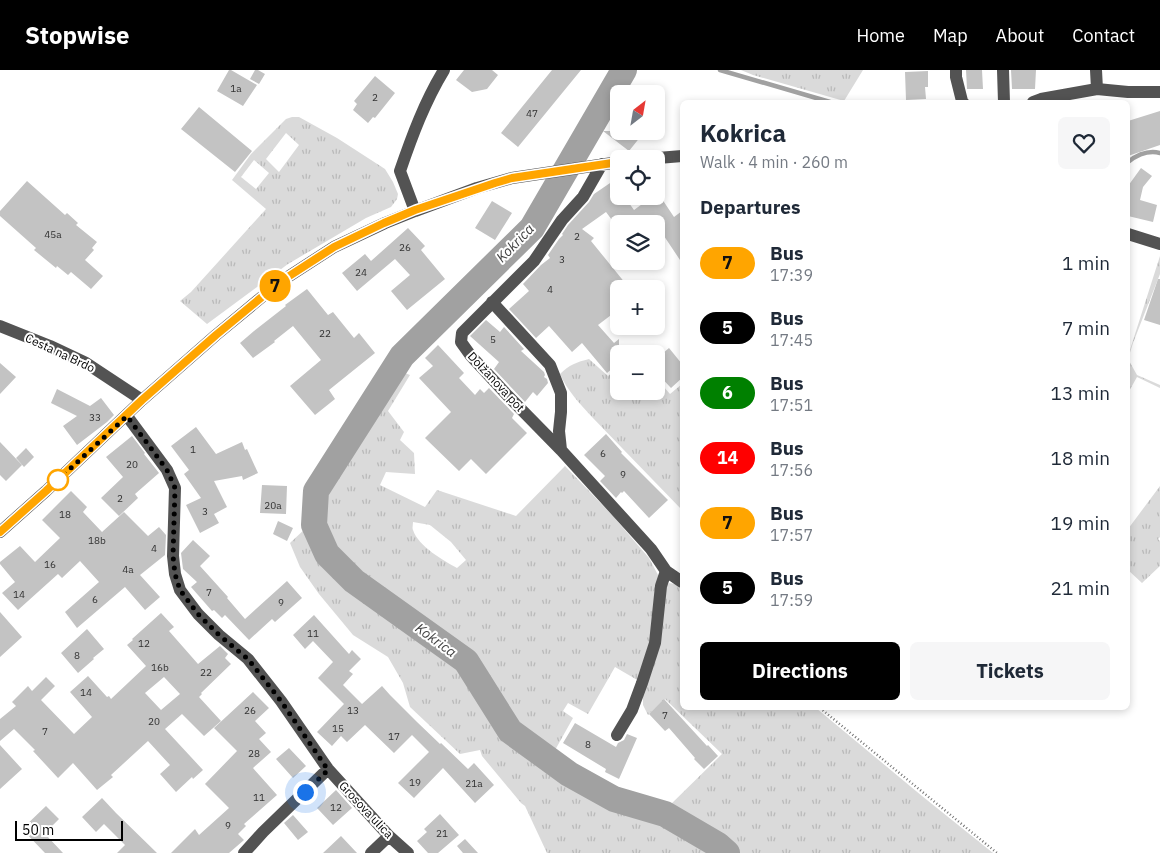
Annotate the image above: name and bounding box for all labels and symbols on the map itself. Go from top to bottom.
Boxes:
house number: 1a [230,82,242,95]
north arrow [610,85,665,140]
house number: 2 [372,91,378,104]
house number: 47 [526,107,538,120]
water label: Kokrica [492,220,538,266]
house number: 45a [44,228,62,241]
house number: 2 [574,230,580,243]
house number: 26 [399,241,411,254]
house number: 3 [559,253,565,266]
house number: 24 [355,266,367,279]
line badge: 7 [259,270,291,302]
house number: 4 [547,283,553,296]
house number: 22 [319,327,331,340]
street label: Cesta na Brdo [23,330,98,375]
house number: 5 [490,333,496,346]
street label: Dolžanova pot [465,349,528,415]
house number: 33 [89,411,101,424]
house number: 1 [190,443,196,456]
house number: 6 [600,447,606,460]
house number: 20 [126,458,138,471]
house number: 9 [620,468,626,481]
unlabelled marker [47,469,69,491]
house number: 2 [117,492,123,505]
house number: 20a [264,499,282,512]
house number: 3 [202,505,208,518]
house number: 18 [59,508,71,521]
house number: 18b [88,534,106,547]
house number: 4 [151,542,157,555]
house number: 16 [44,558,56,571]
house number: 4a [122,563,134,576]
house number: 7 [206,586,212,599]
house number: 14 [13,588,25,601]
house number: 6 [92,593,98,606]
house number: 9 [278,596,284,609]
water label: Kokrica [412,619,460,661]
house number: 11 [307,627,319,640]
house number: 12 [138,637,150,650]
house number: 8 [74,649,80,662]
house number: 16b [151,661,169,674]
house number: 22 [200,666,212,679]
house number: 14 [80,686,92,699]
house number: 26 [244,704,256,717]
house number: 13 [347,704,359,717]
house number: 7 [662,709,668,722]
house number: 20 [148,715,160,728]
house number: 15 [332,722,344,735]
house number: 7 [42,725,48,738]
house number: 17 [388,730,400,743]
house number: 8 [585,738,591,751]
house number: 28 [248,747,260,760]
house number: 19 [409,776,421,789]
house number: 21a [465,777,483,790]
street label: Grosova ulica [336,778,397,842]
your location [293,780,318,805]
house number: 11 [253,791,265,804]
house number: 12 [330,801,342,814]
scale bar [15,818,122,841]
house number: 9 [225,819,231,832]
house number: 21 [436,827,448,840]

